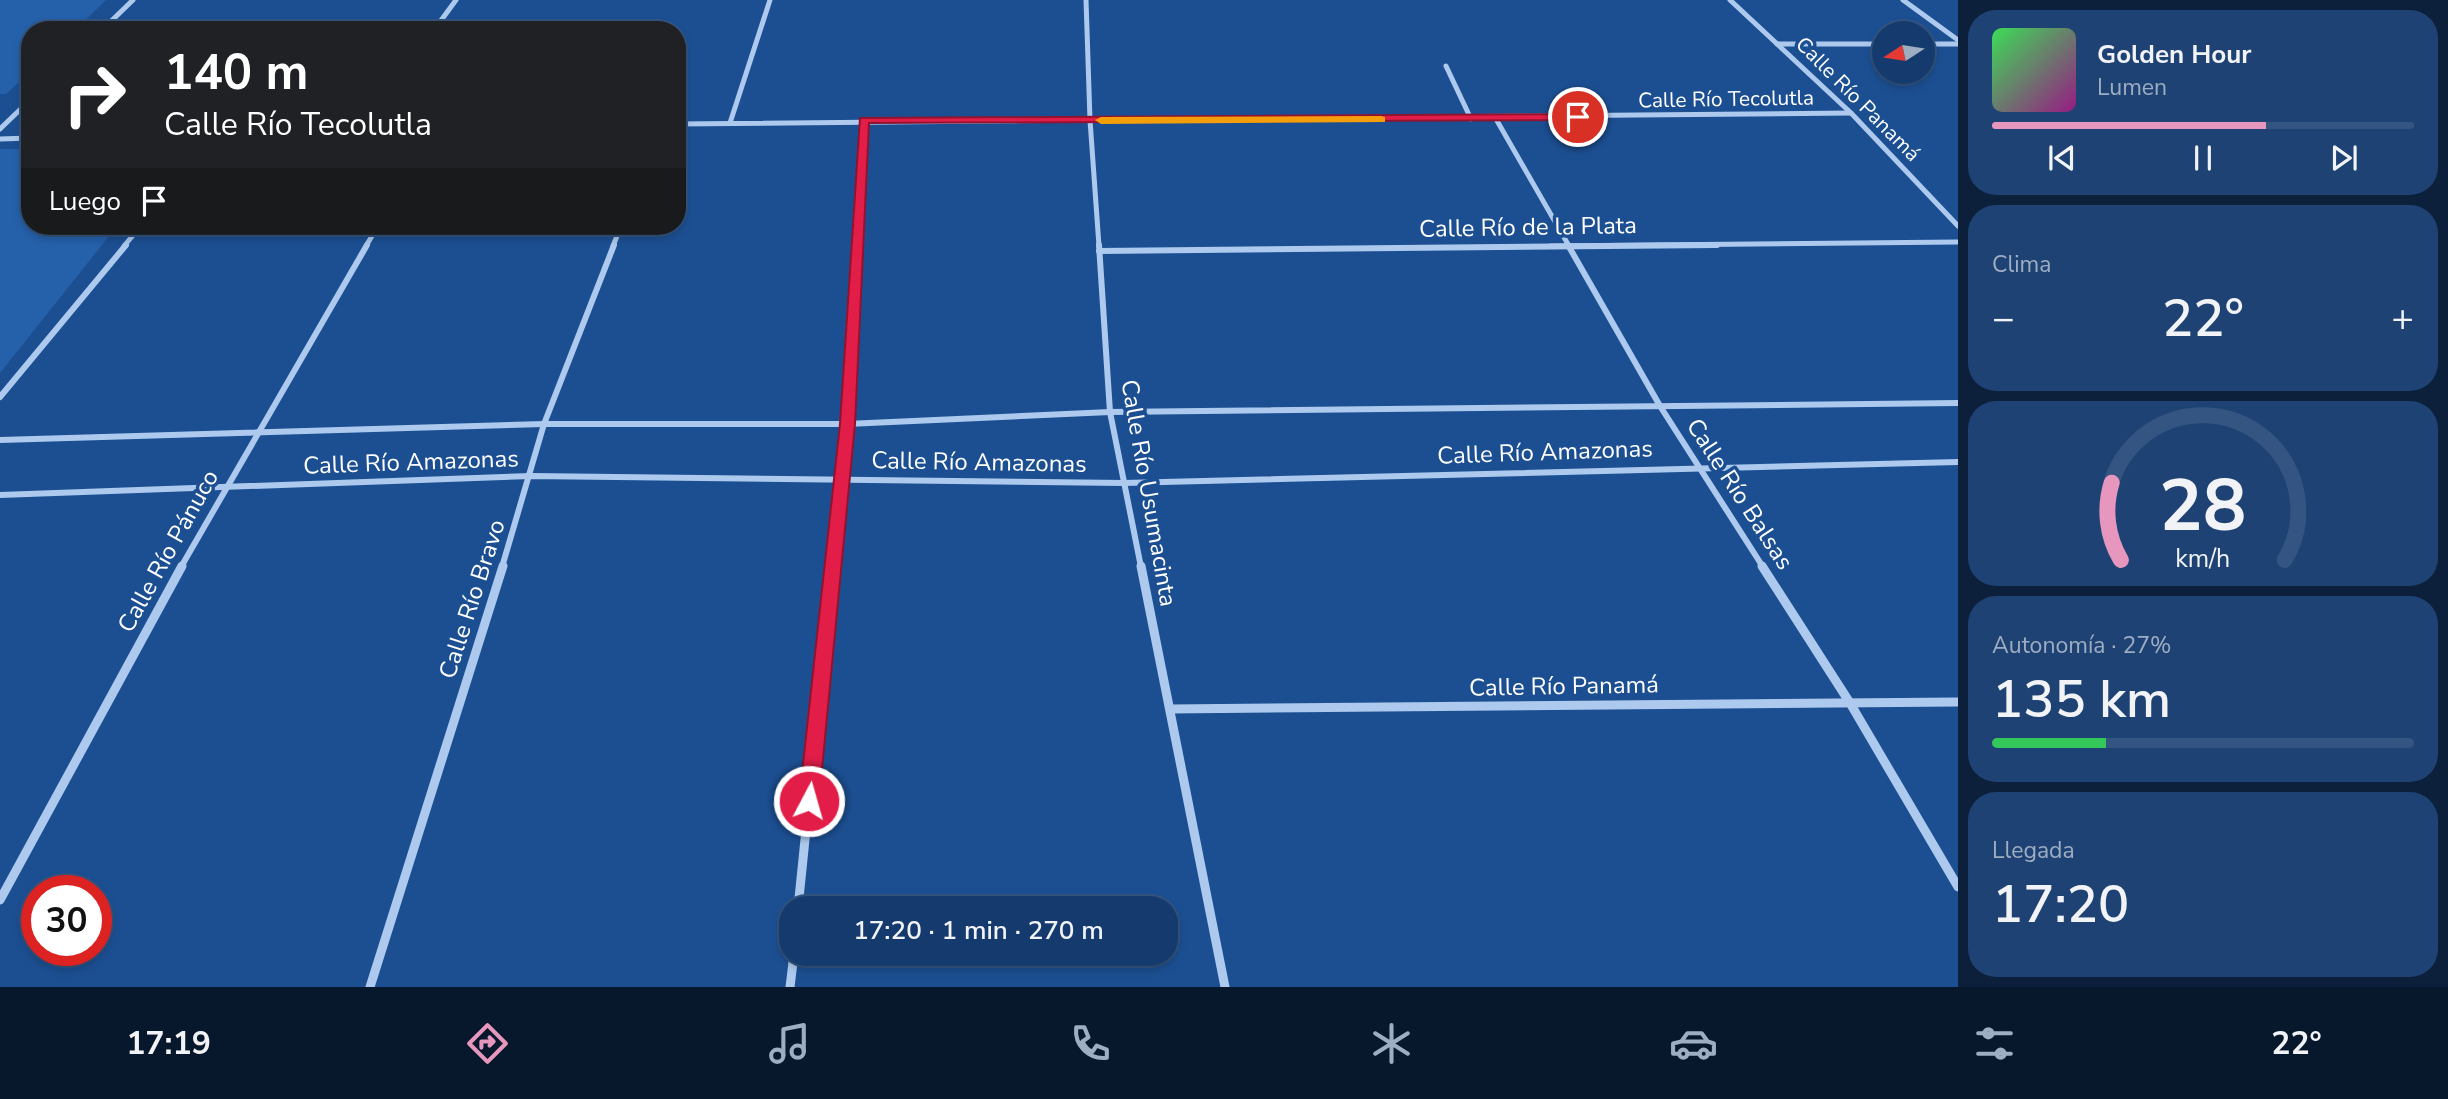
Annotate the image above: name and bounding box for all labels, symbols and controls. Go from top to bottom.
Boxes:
north arrow [1872,21,1936,84]
map controls [1872,21,1935,84]
street label: Calle Río Panamá [1789,30,1927,168]
text: Golden Hour [2097,37,2252,72]
text: 140 m [164,39,308,106]
icon: right [49,49,140,140]
text: Lumen [2097,72,2167,103]
street label: Calle Río Tecolutla [1638,83,1814,115]
pin [1548,87,1608,147]
icon: arrive [1559,98,1597,136]
text: Calle Río Tecolutla [164,103,432,146]
icon: previous [2043,139,2081,177]
icon: pause [2184,139,2222,177]
icon: next [2325,139,2363,177]
icon: arrive [135,182,173,220]
text: Luego [49,184,121,219]
street label: Calle Río de la Plata [1419,209,1637,245]
text: Clima [1992,249,2052,280]
text: 22° [2162,283,2244,354]
text: − [1992,293,2015,344]
text: + [2391,293,2414,344]
street label: Calle Río Usumacinta [1113,377,1185,609]
street label: Calle Río Balsas [1679,412,1801,576]
street label: Calle Río Amazonas [1437,432,1653,472]
street label: Calle Río Amazonas [303,442,519,482]
street label: Calle Río Amazonas [871,444,1087,480]
text: 28 [2159,456,2247,556]
street label: Calle Río Pánuco [110,464,226,638]
street label: Calle Río Bravo [431,515,513,683]
text: km/h [2175,541,2231,575]
text: Autonomía · 27% [1992,630,2172,661]
text: 135 km [1992,664,2171,735]
street label: Calle Río Panamá [1469,668,1659,704]
position arrow [772,764,846,838]
text: Llegada [1992,835,2075,866]
text: 17:20 [1992,869,2129,940]
speed limit sign: 30 [21,875,112,966]
text: 17:20 · 1 min · 270 m [853,913,1104,948]
icon: directions [463,1019,512,1068]
icon: music [765,1019,814,1068]
icon: phone [1066,1019,1115,1068]
icon: climate [1367,1019,1416,1068]
icon: car [1669,1019,1718,1068]
icon: filters [1970,1019,2019,1068]
text: 17:19 [126,1022,211,1065]
text: 22° [2271,1022,2322,1065]

